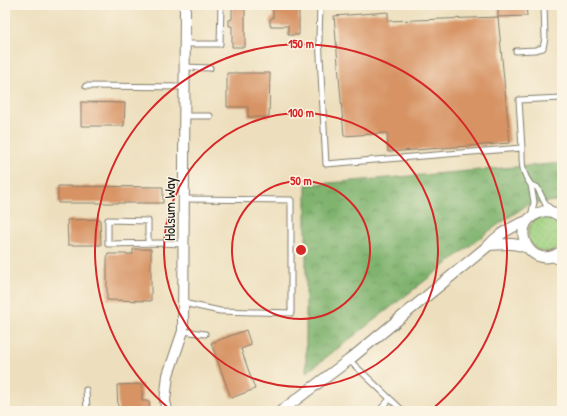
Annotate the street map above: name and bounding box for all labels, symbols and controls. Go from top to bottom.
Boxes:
text: 150 m [288,35,314,52]
text: 100 m [288,104,314,121]
text: 50 m [290,172,312,189]
street label: Holsum Way [159,177,180,241]
centre of rings [294,243,308,257]

